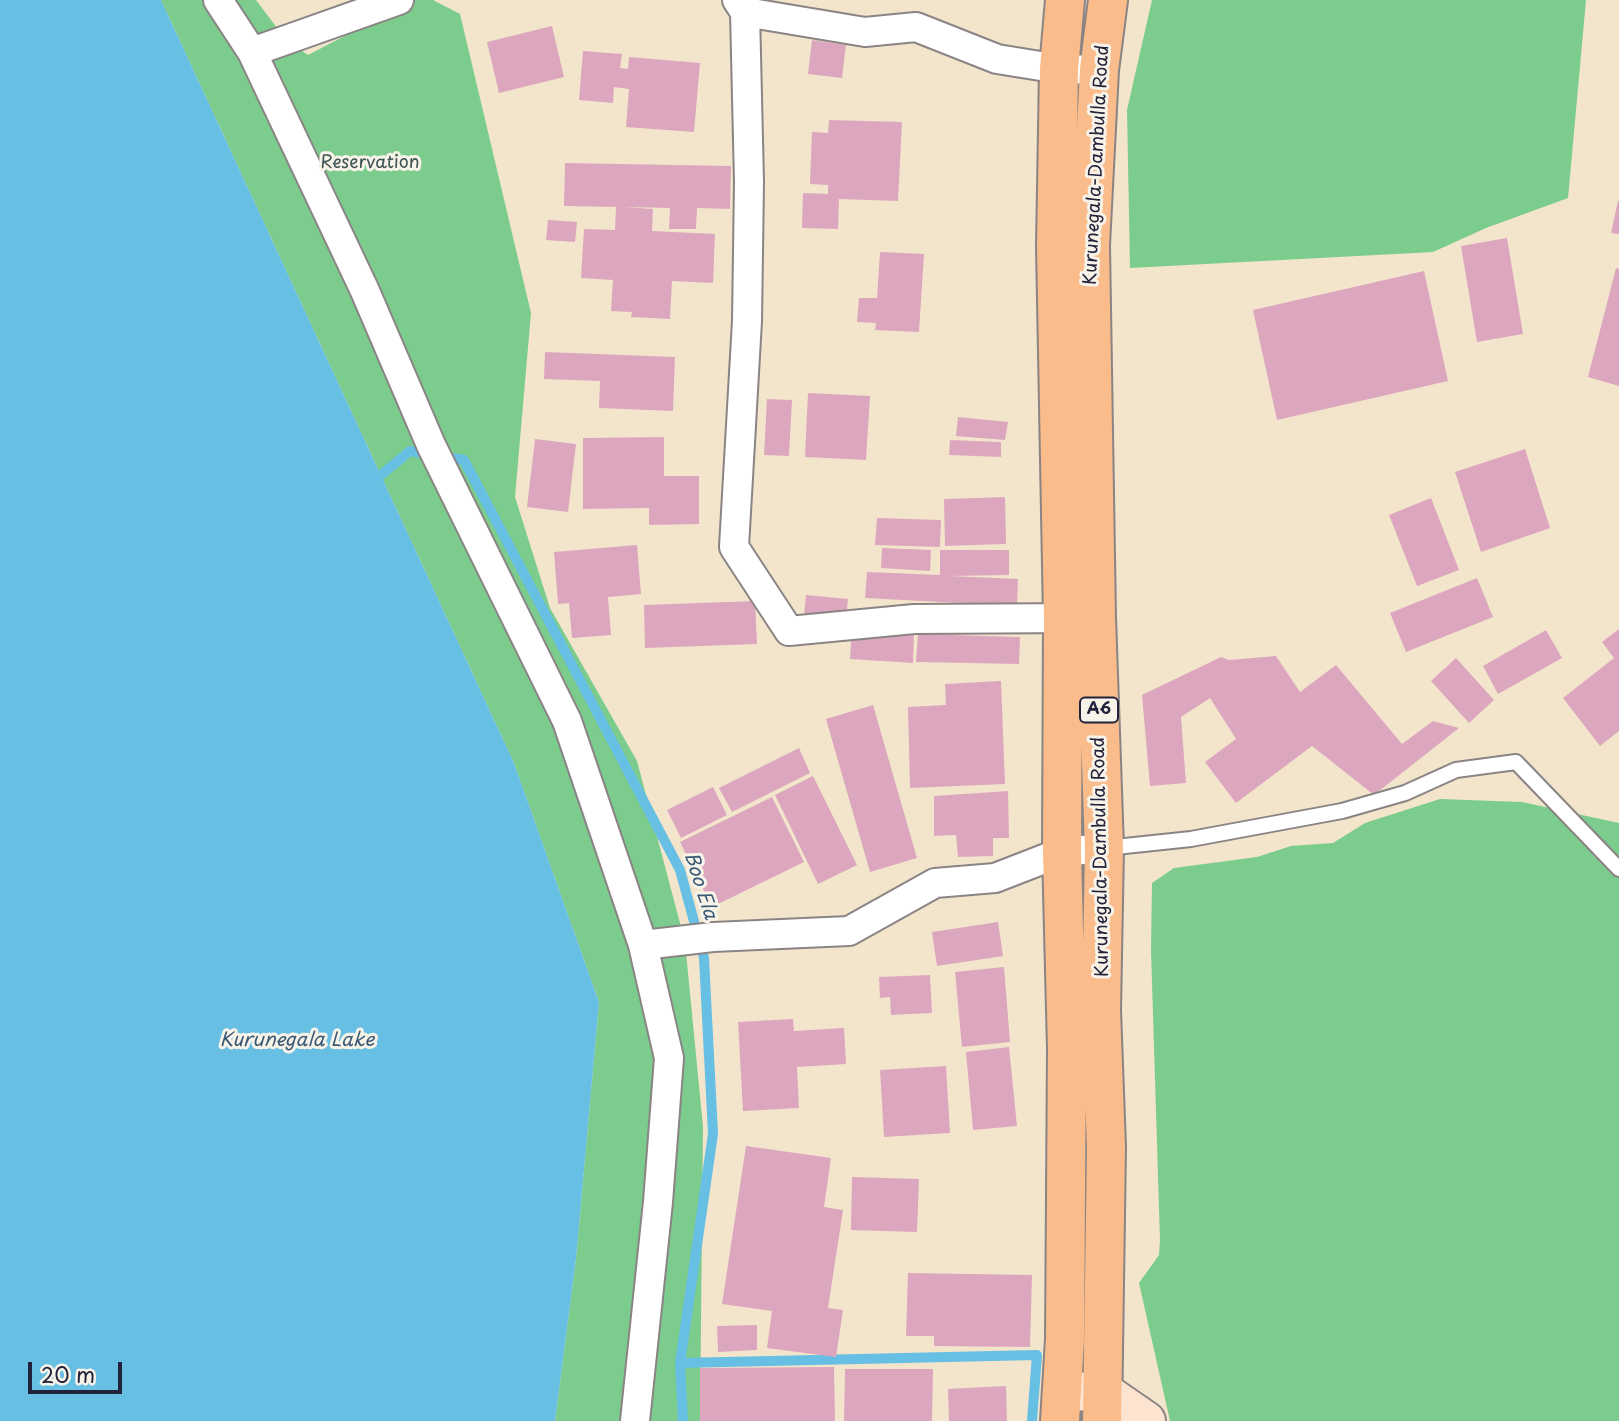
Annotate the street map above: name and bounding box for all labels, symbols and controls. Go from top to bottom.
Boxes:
street label: Kurunegala-Dambulla Road [1080,45,1114,285]
park label: Reservation [320,152,420,174]
road number: A6 [1080,698,1118,722]
street label: Kurunegala-Dambulla Road [1088,737,1114,977]
water label: Boo Ela [679,850,721,922]
water label: Kurunegala Lake [220,1030,374,1052]
scale bar [32,1348,126,1392]
text: 20 m [41,1358,95,1390]

